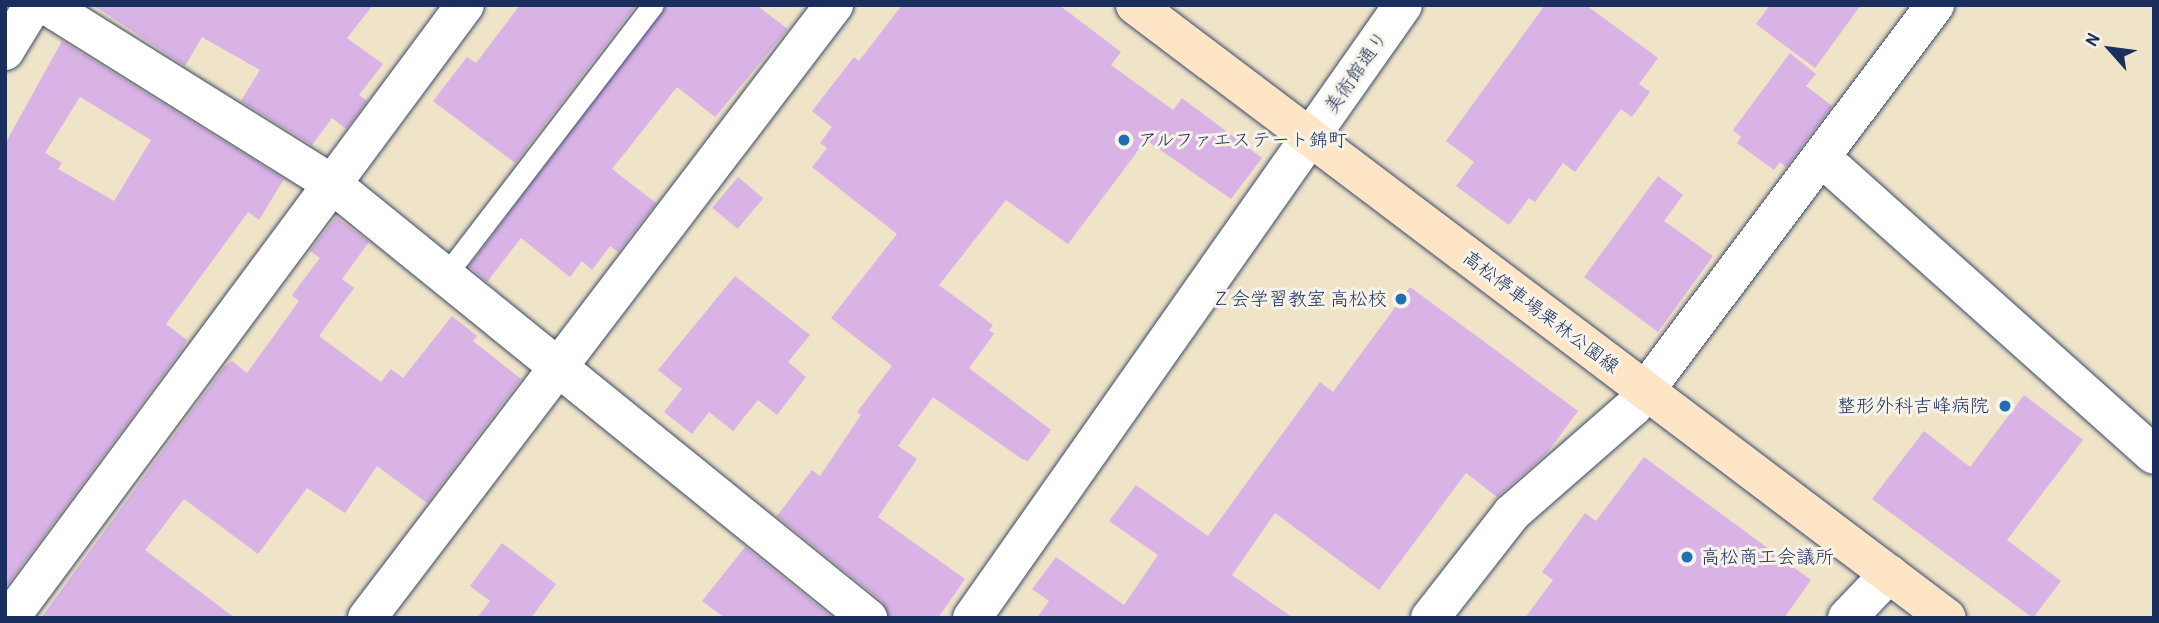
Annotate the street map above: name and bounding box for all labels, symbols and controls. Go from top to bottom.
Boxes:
north arrow [2075,14,2145,84]
street label: 美術館通り [1319,27,1393,117]
text: N [2078,29,2105,50]
place label: アルファエステート錦町 [1138,129,1347,151]
marker: アルファエステート錦町 [1116,132,1132,148]
street label: 高松停車場栗林公園線 [1458,246,1624,378]
place label: Ｚ会学習教室 高松校 [1212,288,1387,310]
marker: Ｚ会学習教室 高松校 [1393,291,1409,307]
place label: 整形外科吉峰病院 [1837,395,1989,417]
marker: 整形外科吉峰病院 [1995,396,2015,416]
place label: 高松商工会議所 [1701,546,1834,568]
marker: 高松商工会議所 [1679,549,1695,565]

